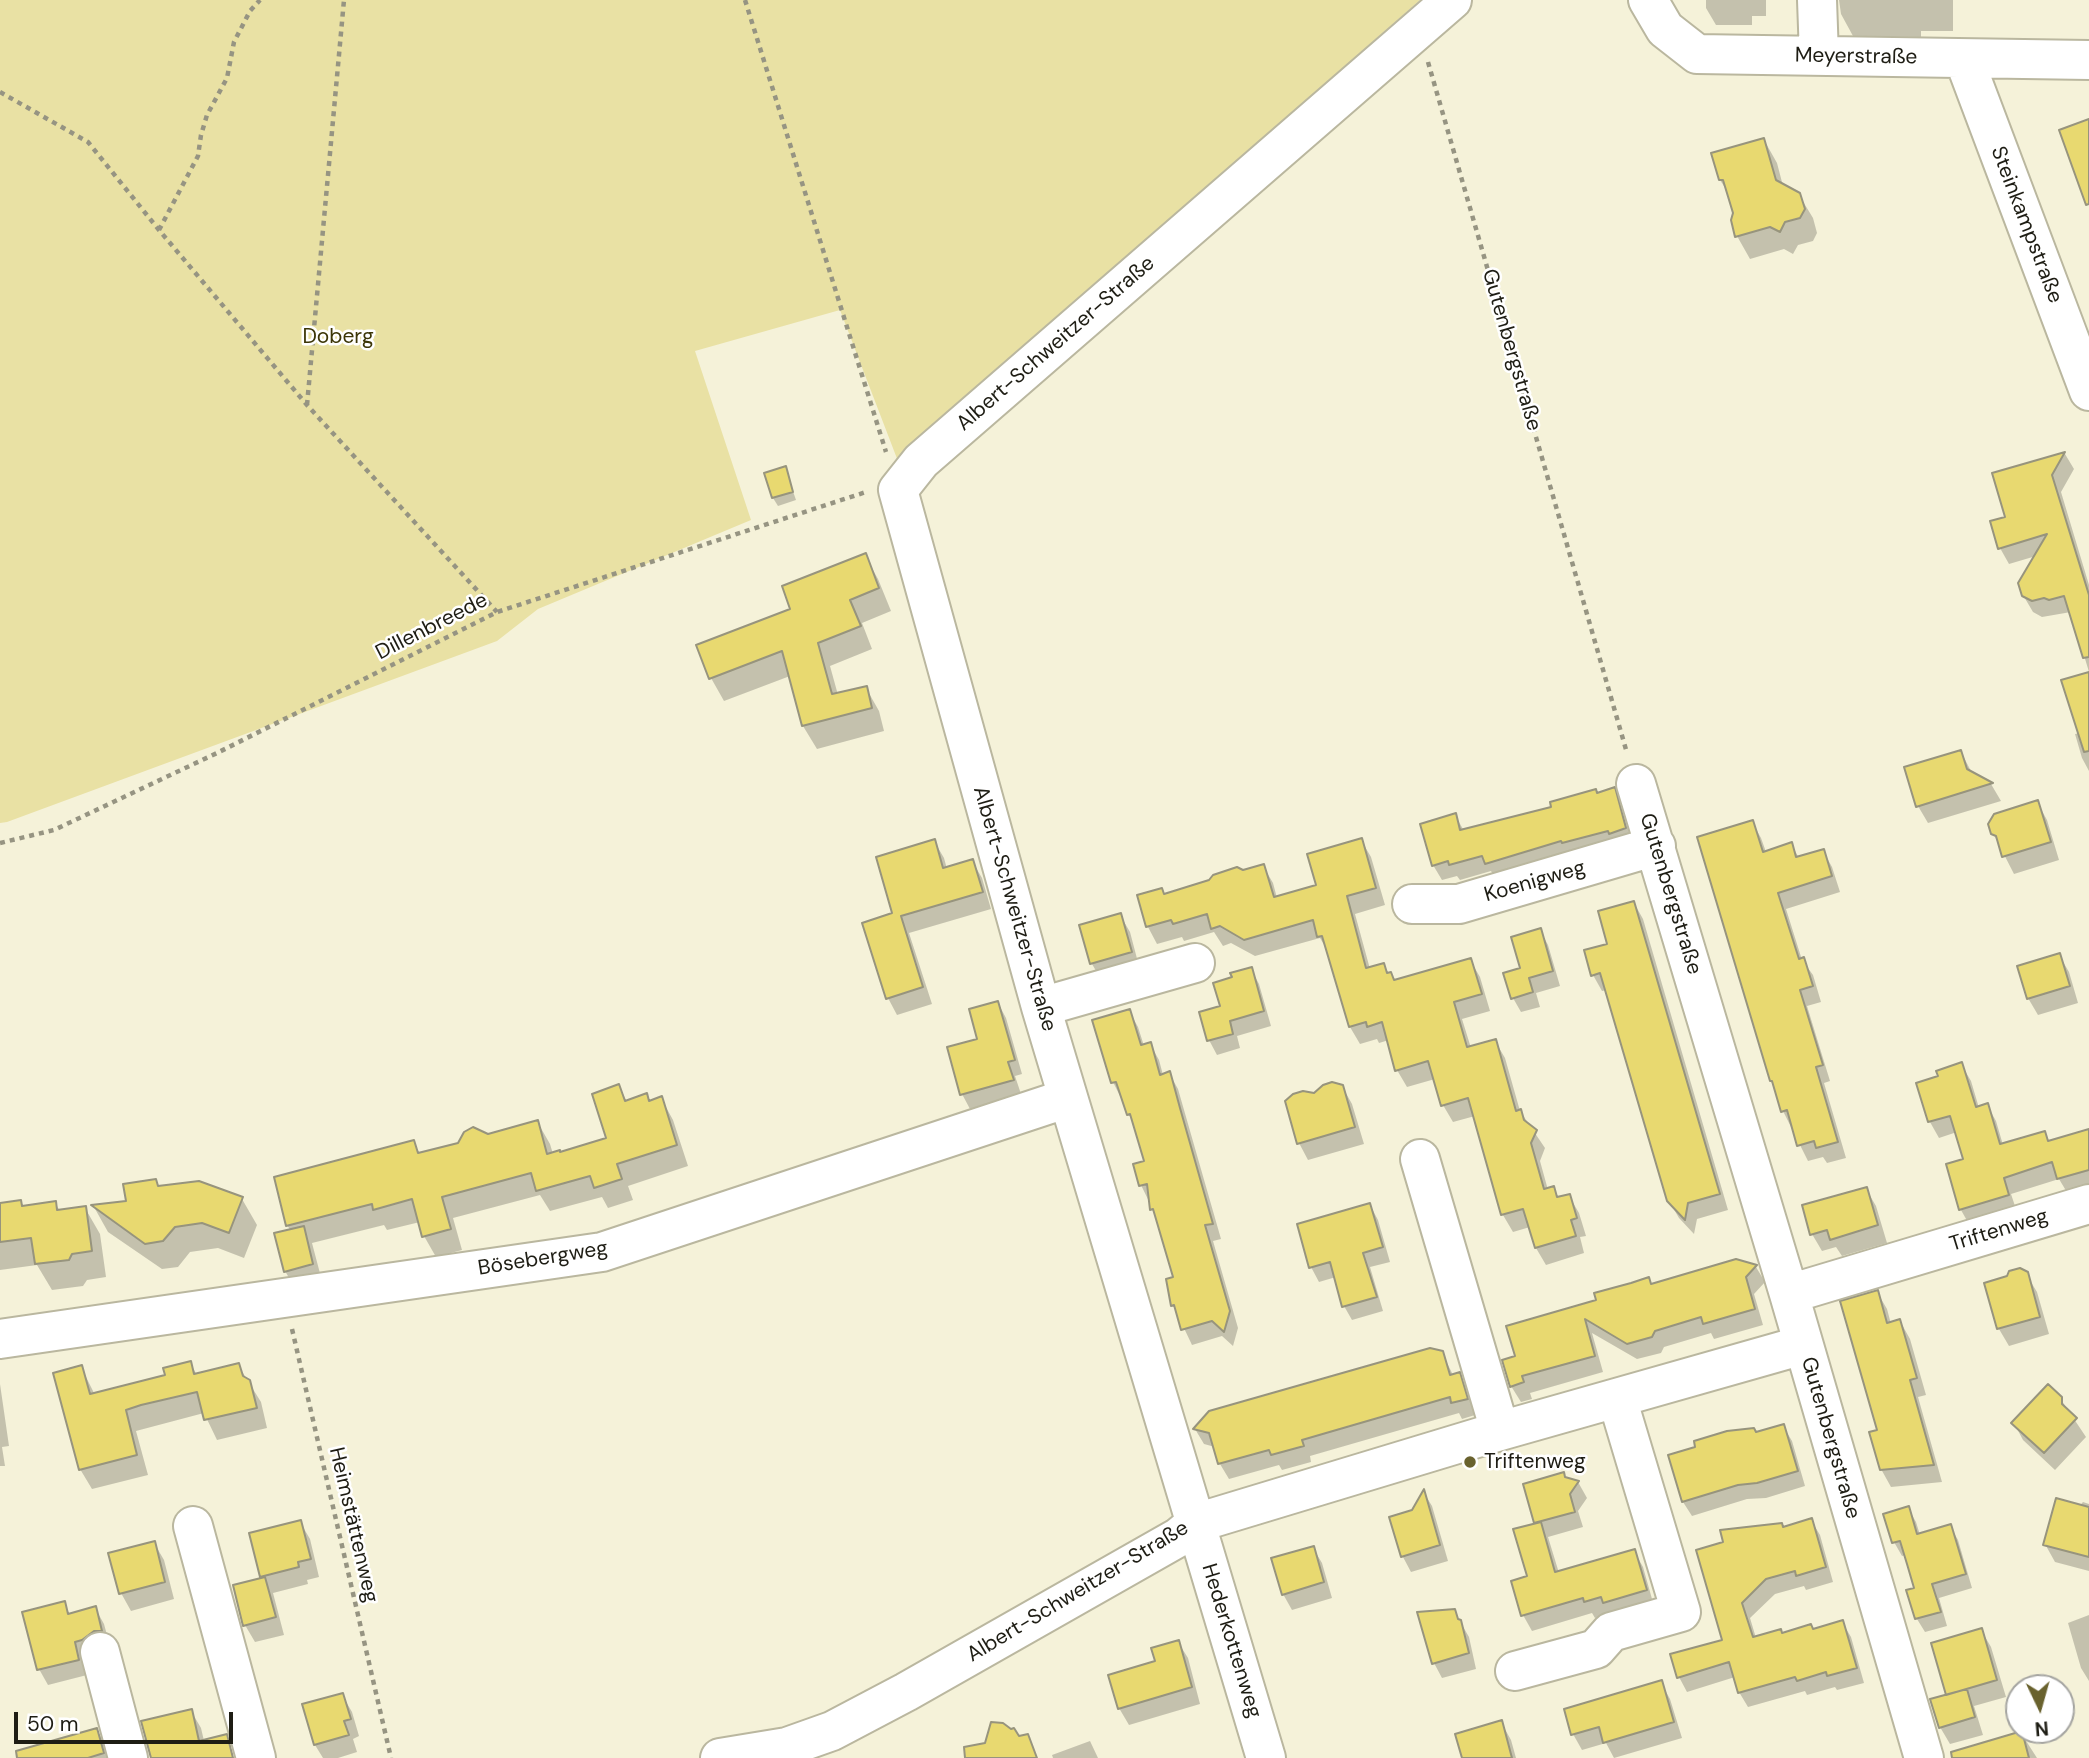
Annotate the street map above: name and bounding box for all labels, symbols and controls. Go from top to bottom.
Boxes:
street label: Meyerstraße [1795,43,1917,71]
street label: Steinkampstraße [1985,143,2067,307]
street label: Albert-Schweitzer-Straße [952,251,1160,437]
street label: Gutenbergstraße [1476,266,1546,434]
park label: Doberg [302,324,374,350]
street label: Dillenbreede [372,588,492,666]
street label: Albert-Schweitzer-Straße [967,783,1061,1035]
street label: Gutenbergstraße [1634,810,1706,978]
street label: Koenigweg [1482,856,1588,908]
street label: Triftenweg [1947,1204,2051,1258]
street label: Bösebergweg [476,1236,610,1282]
street label: Gutenbergstraße [1795,1354,1865,1522]
street label: Heimstättenweg [323,1445,383,1605]
place label: Triftenweg [1484,1449,1586,1475]
marker: Triftenweg [1462,1454,1478,1470]
street label: Albert-Schweitzer-Straße [963,1516,1193,1668]
street label: Hederkottenweg [1196,1561,1266,1721]
north arrow [2005,1674,2075,1744]
scale bar [18,1698,236,1742]
text: 50 m [27,1710,78,1738]
text: N [2034,1715,2050,1741]

